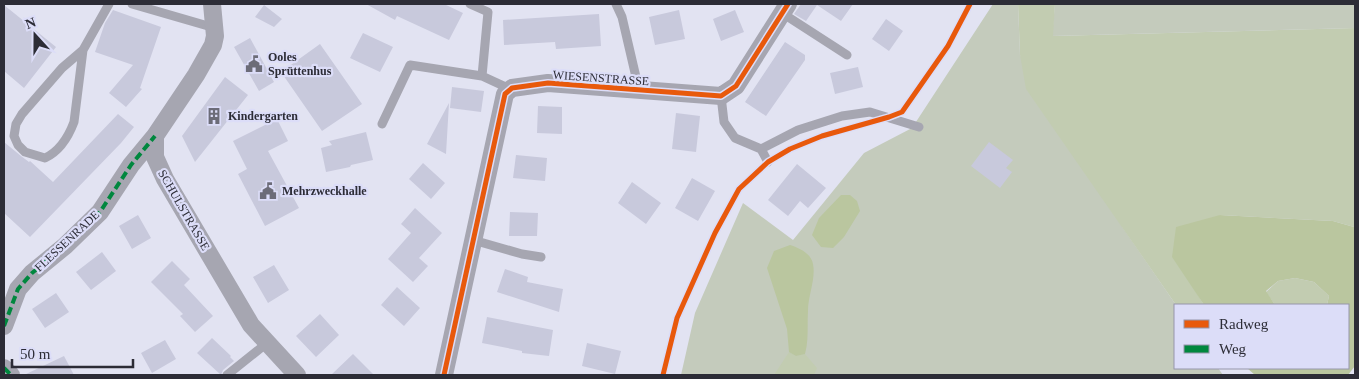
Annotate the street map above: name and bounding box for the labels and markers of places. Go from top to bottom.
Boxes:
place label: Ooles Sprüttenhus [268,50,332,78]
public building icon: Ooles Sprüttenhus [244,54,264,74]
building icon: Kindergarten [204,106,224,126]
place label: Kindergarten [228,109,298,123]
public building icon: Mehrzweckhalle [258,181,278,201]
place label: Mehrzweckhalle [282,184,367,198]

